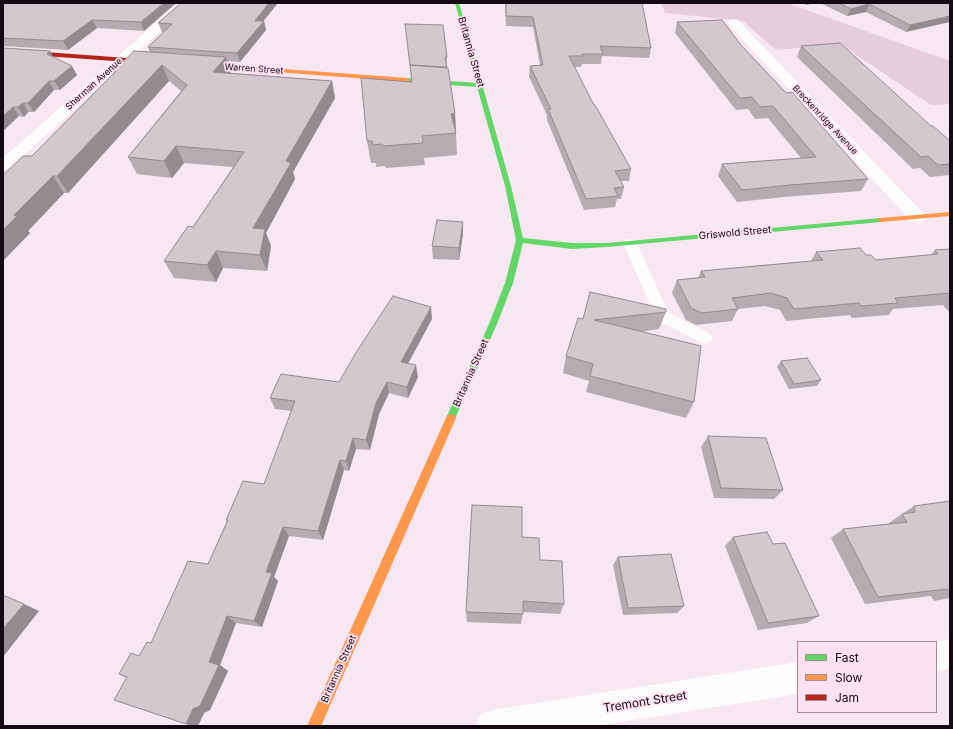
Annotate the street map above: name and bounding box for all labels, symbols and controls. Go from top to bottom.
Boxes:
street label: Britannia Street [455,15,487,89]
street label: Sherman Avenue [64,56,124,112]
street label: Warren Street [224,62,284,76]
street label: Breckenridge Avenue [790,83,860,157]
street label: Griswold Street [698,224,772,242]
street label: Britannia Street [451,337,491,409]
street label: Britannia Street [319,633,359,705]
legend [797,641,937,713]
text: Fast [835,650,859,665]
text: Slow [835,670,862,685]
street label: Tremont Street [602,688,688,716]
text: Jam [835,690,859,705]

